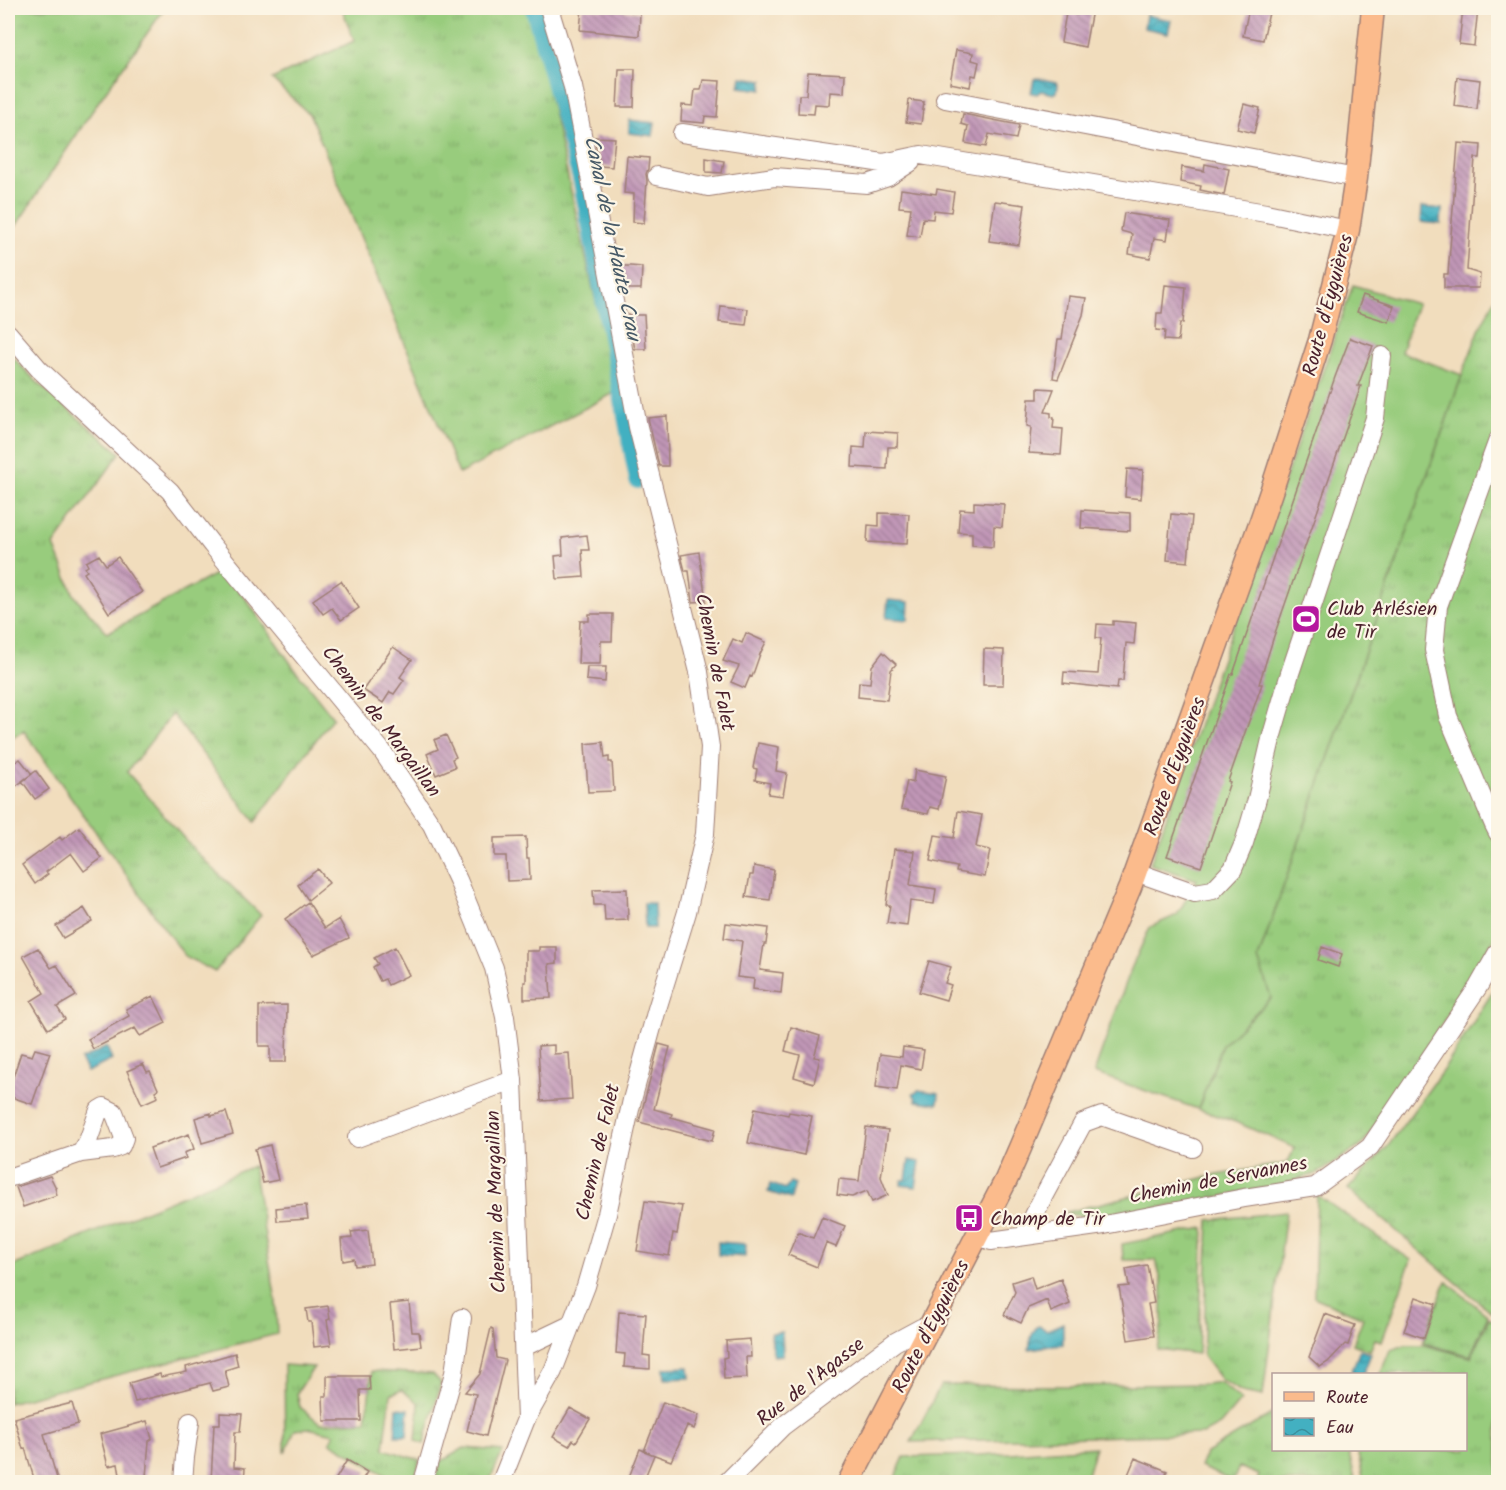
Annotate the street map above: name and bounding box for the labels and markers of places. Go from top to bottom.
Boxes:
place label: Club Arlésien de Tir [1327,594,1437,649]
sports icon: Club Arlésien de Tir [1290,603,1322,635]
bus stop icon: Champ de Tir [953,1202,985,1234]
place label: Champ de Tir [990,1204,1106,1236]

